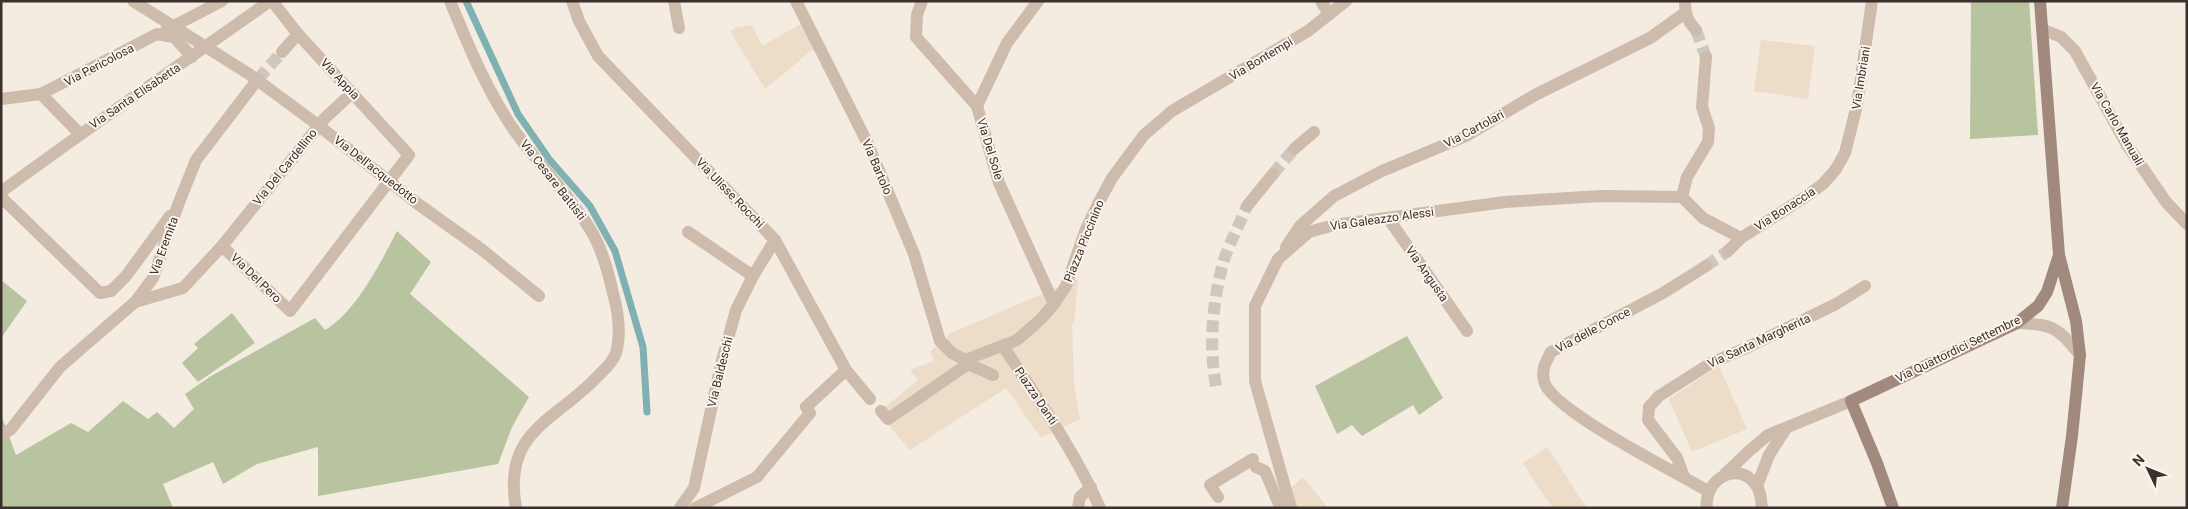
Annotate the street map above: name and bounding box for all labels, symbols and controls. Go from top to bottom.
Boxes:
street label: Via Bontempi [1227,35,1295,83]
street label: Via Pericolosa [62,41,136,89]
street label: Via Imbriani [1849,45,1873,111]
street label: Via Appia [318,56,362,102]
street label: Via Santa Elisabetta [87,60,183,132]
street label: Via Carlo Manuali [2087,80,2147,168]
street label: Via Cartolari [1442,107,1506,151]
street label: Via Del Sole [974,117,1006,181]
street label: Via Del Cardellino [250,126,320,208]
street label: Via Dell'acquedotto [331,133,421,207]
street label: Via Cesare Battisti [517,137,589,223]
street label: Via Bartolo [859,137,895,197]
street label: Via Ulisse Rocchi [693,155,767,231]
street label: Via Bonaccia [1752,184,1818,234]
street label: Piazza Piccinino [1061,198,1107,284]
street label: Via Galeazzo Alessi [1329,205,1435,233]
street label: Via Eremita [147,215,181,277]
street label: Via Angusta [1403,244,1451,304]
street label: Via Del Pero [228,250,284,306]
street label: Via delle Conce [1553,305,1633,355]
street label: Via Santa Margherita [1705,311,1813,371]
street label: Via Quattordici Settembre [1893,313,2023,385]
street label: Via Baldeschi [704,335,736,409]
street label: Piazza Danti [1012,365,1060,427]
north arrow [2123,444,2173,494]
text: N [2129,451,2148,469]

